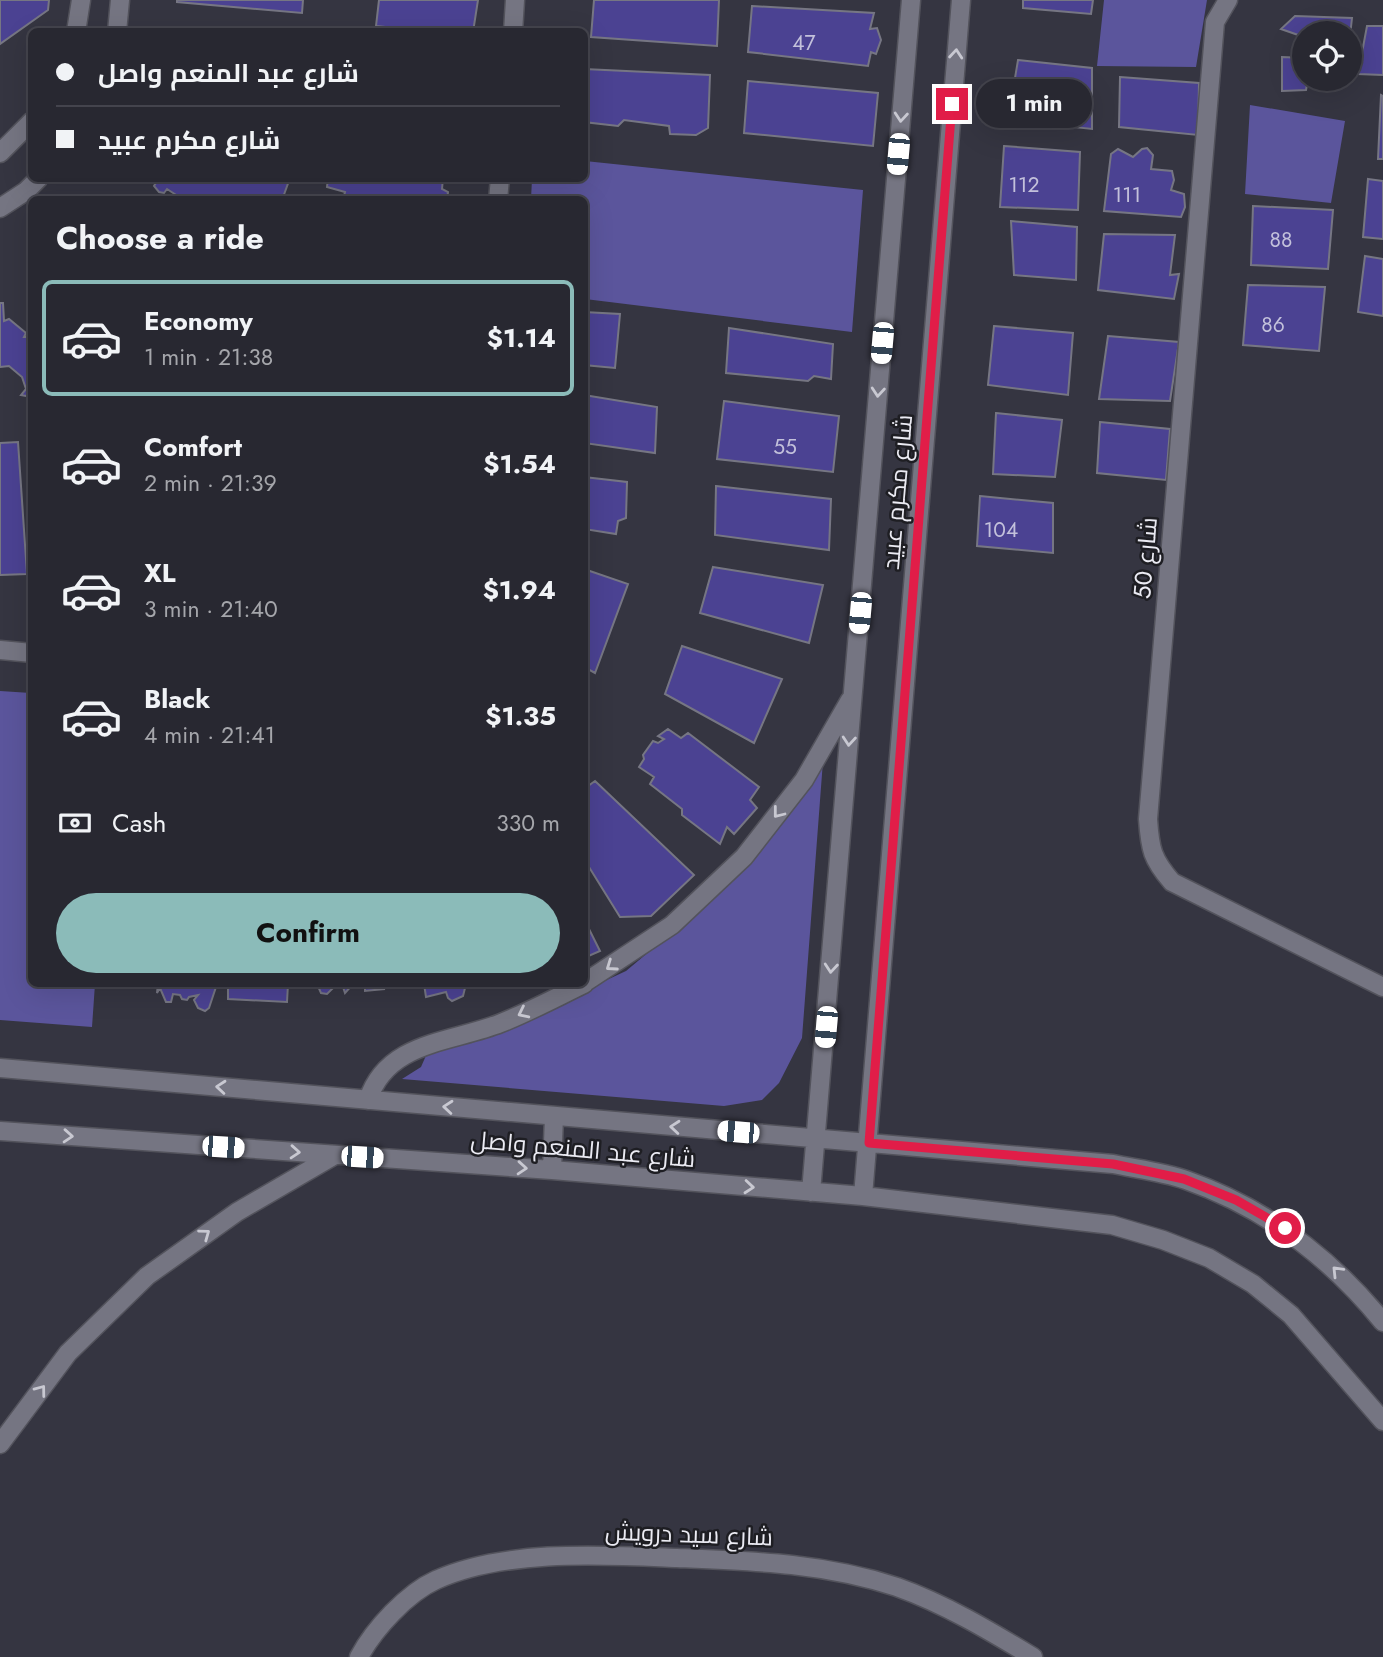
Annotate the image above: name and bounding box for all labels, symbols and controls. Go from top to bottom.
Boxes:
map controls [1292,21,1362,91]
button: locate [1292,21,1362,91]
house number: 47 [792,28,816,58]
one-way arrow [948,48,963,59]
text: شارع عبد المنعم واصل [98,54,359,92]
callout: 1 min [976,80,1092,128]
text: 1 min [1005,86,1063,120]
route end [936,88,968,120]
one-way arrow [894,112,909,123]
text: شارع مكرم عبيد [98,121,280,159]
car [886,132,911,176]
house number: 112 [1009,170,1039,200]
house number: 111 [1113,180,1141,210]
text: Choose a ride [56,215,264,261]
house number: 88 [1270,225,1292,255]
text: Economy [144,302,253,340]
icon: car [60,307,123,370]
house number: 86 [1261,310,1285,340]
text: $1.14 [487,319,556,357]
car [870,321,895,365]
text: 1 min · 21:38 [144,340,273,374]
one-way arrow [871,387,886,398]
street label: شارع مكرم عبيد [873,413,921,571]
text: Comfort [144,428,242,466]
house number: 55 [773,432,797,462]
icon: car [60,433,123,496]
text: $1.54 [483,445,556,483]
text: 2 min · 21:39 [144,466,277,500]
house number: 104 [984,515,1018,545]
street label: شارع 50 [1124,516,1166,600]
text: XL [144,554,176,592]
icon: car [60,559,123,622]
text: $1.94 [483,571,556,609]
car [848,591,873,635]
text: 3 min · 21:40 [144,592,278,626]
text: Black [144,680,210,718]
icon: car [60,685,123,748]
text: $1.35 [485,697,556,735]
text: 4 min · 21:41 [144,718,275,752]
one-way arrow [842,736,857,747]
icon: cash [56,804,94,842]
text: Cash [112,804,166,842]
one-way arrow [774,805,786,818]
text: 330 m [496,806,560,840]
button: Confirm [56,893,560,973]
one-way arrow [606,958,619,970]
one-way arrow [824,963,839,974]
one-way arrow [518,1005,530,1019]
car [814,1005,839,1049]
one-way arrow [215,1080,226,1095]
one-way arrow [442,1100,453,1115]
one-way arrow [669,1119,680,1134]
car [717,1120,760,1144]
street label: شارع عبد المنعم واصل [469,1122,697,1176]
one-way arrow [63,1128,74,1143]
car [202,1135,245,1159]
one-way arrow [290,1144,301,1159]
car [341,1145,384,1169]
one-way arrow [517,1160,528,1175]
one-way arrow [743,1179,754,1194]
route start [1269,1212,1301,1244]
one-way arrow [197,1230,210,1243]
one-way arrow [1333,1267,1346,1280]
one-way arrow [32,1385,45,1397]
street label: شارع سيد درويش [604,1514,774,1554]

